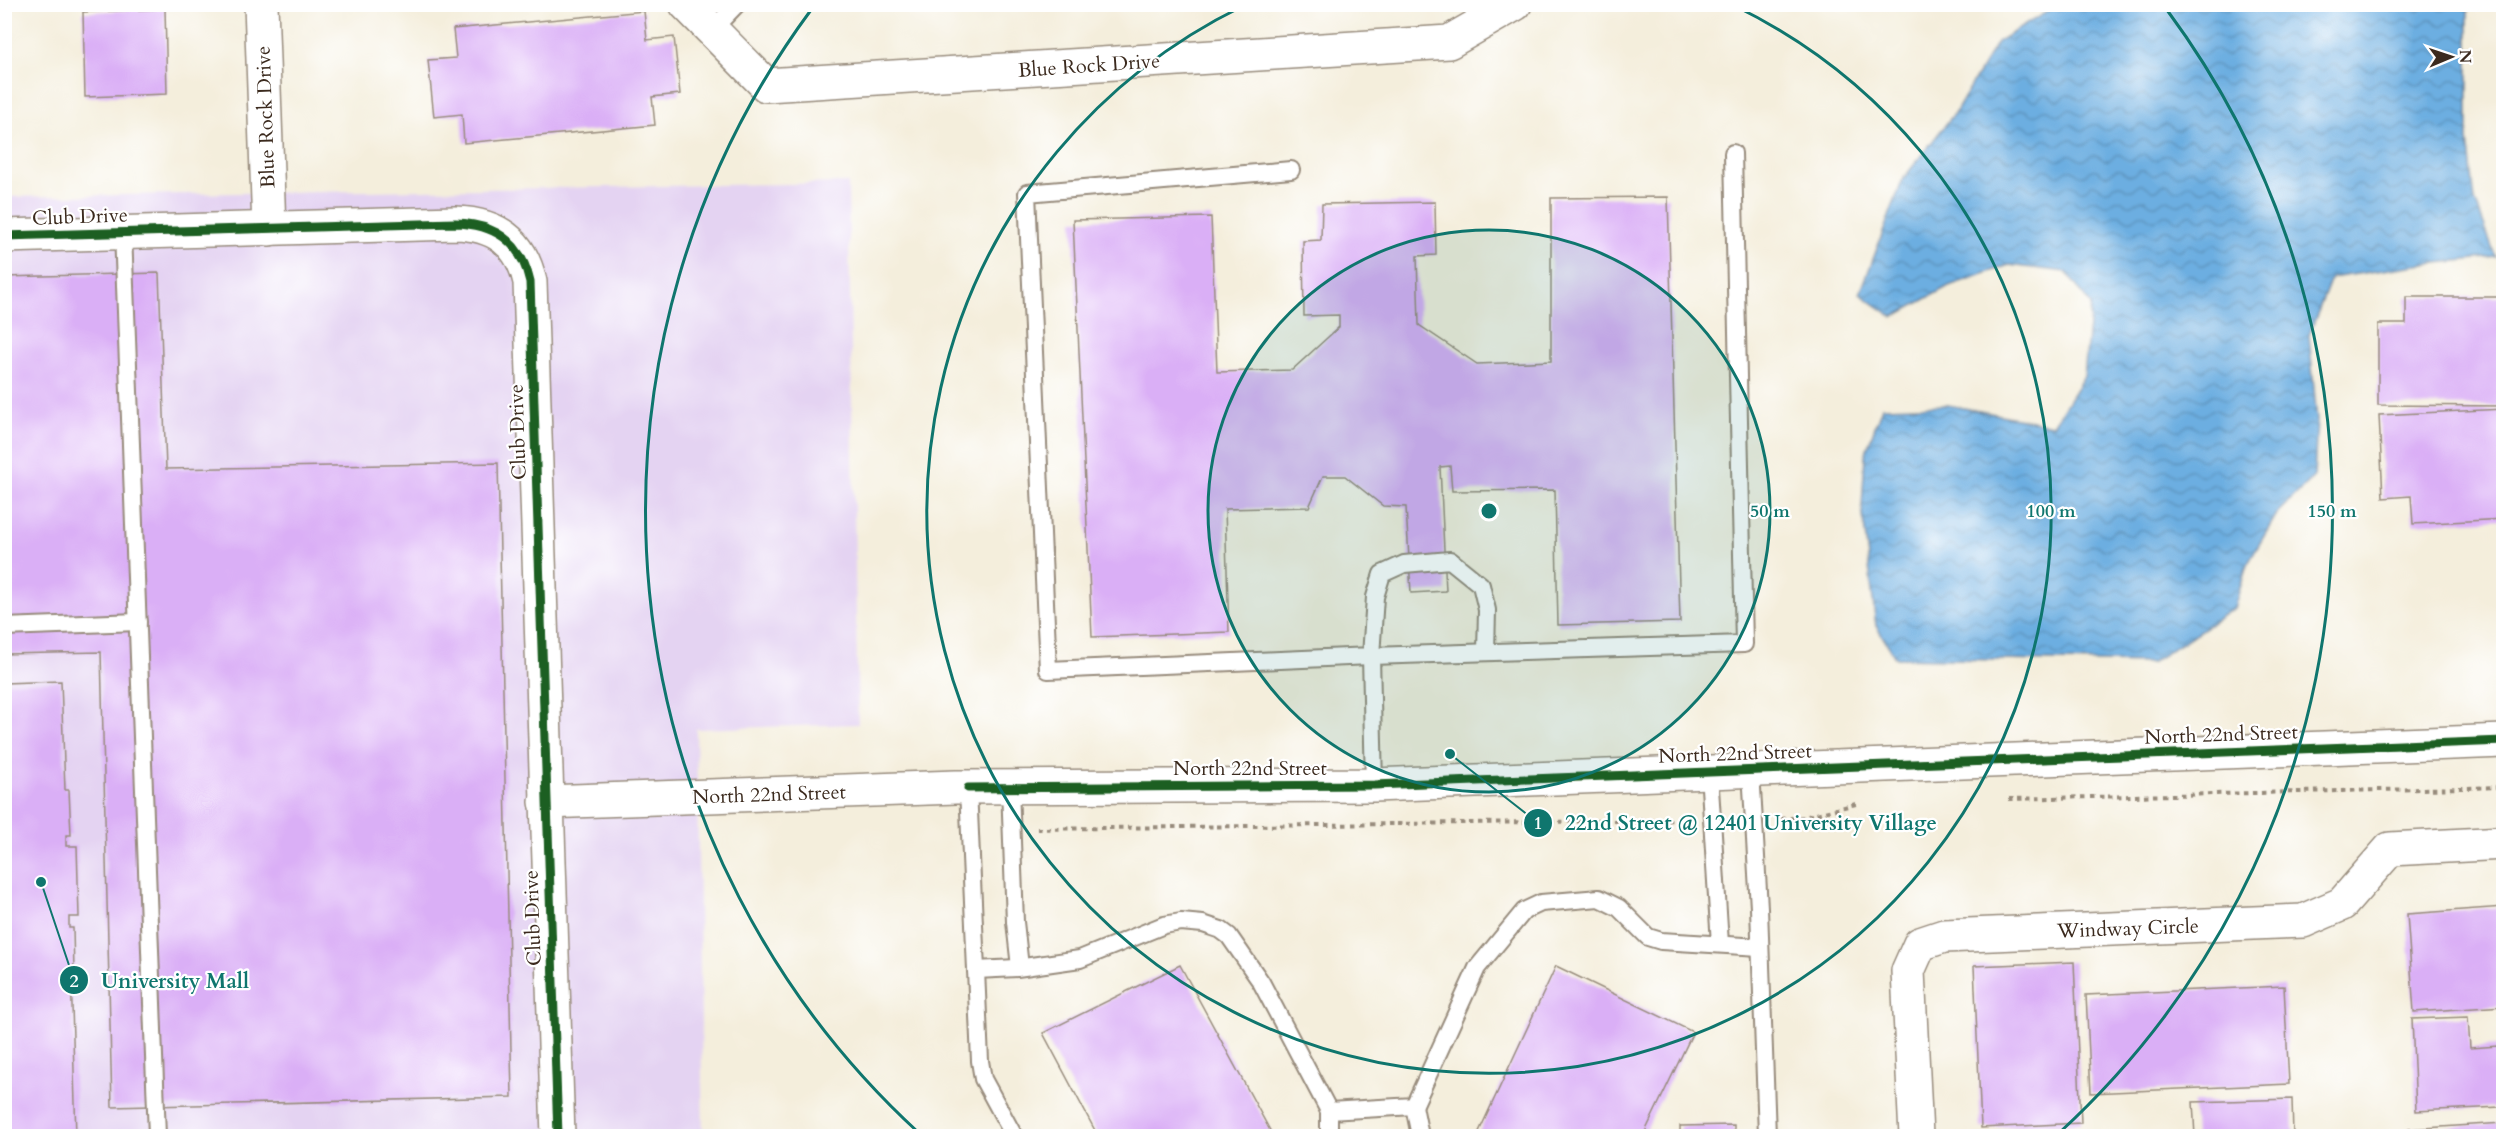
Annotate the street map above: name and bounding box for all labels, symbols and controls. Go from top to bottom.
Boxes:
north arrow [2421,27,2481,87]
street label: Blue Rock Drive [250,45,281,189]
street label: Blue Rock Drive [1017,47,1161,84]
text: N [2454,49,2476,64]
street label: Club Drive [32,201,128,232]
street label: Club Drive [502,384,533,480]
text: 50 m [1750,499,1790,524]
text: 100 m [2026,499,2076,524]
text: 150 m [2307,499,2357,524]
centre of rings [1479,501,1499,521]
street label: North 22nd Street [2144,718,2299,751]
street label: North 22nd Street [1658,737,1813,770]
street label: North 22nd Street [1173,755,1328,782]
street label: North 22nd Street [692,778,847,811]
callout: 22nd Street @ 12401 University Village [1523,803,1949,842]
text: 22nd Street @ 12401 University Village [1565,809,1937,838]
text: 1 [1533,811,1543,836]
street label: Club Drive [517,870,548,966]
street label: Windway Circle [2056,913,2199,945]
callout: University Mall [59,961,261,1000]
text: University Mall [101,967,249,996]
text: 2 [69,969,79,994]

